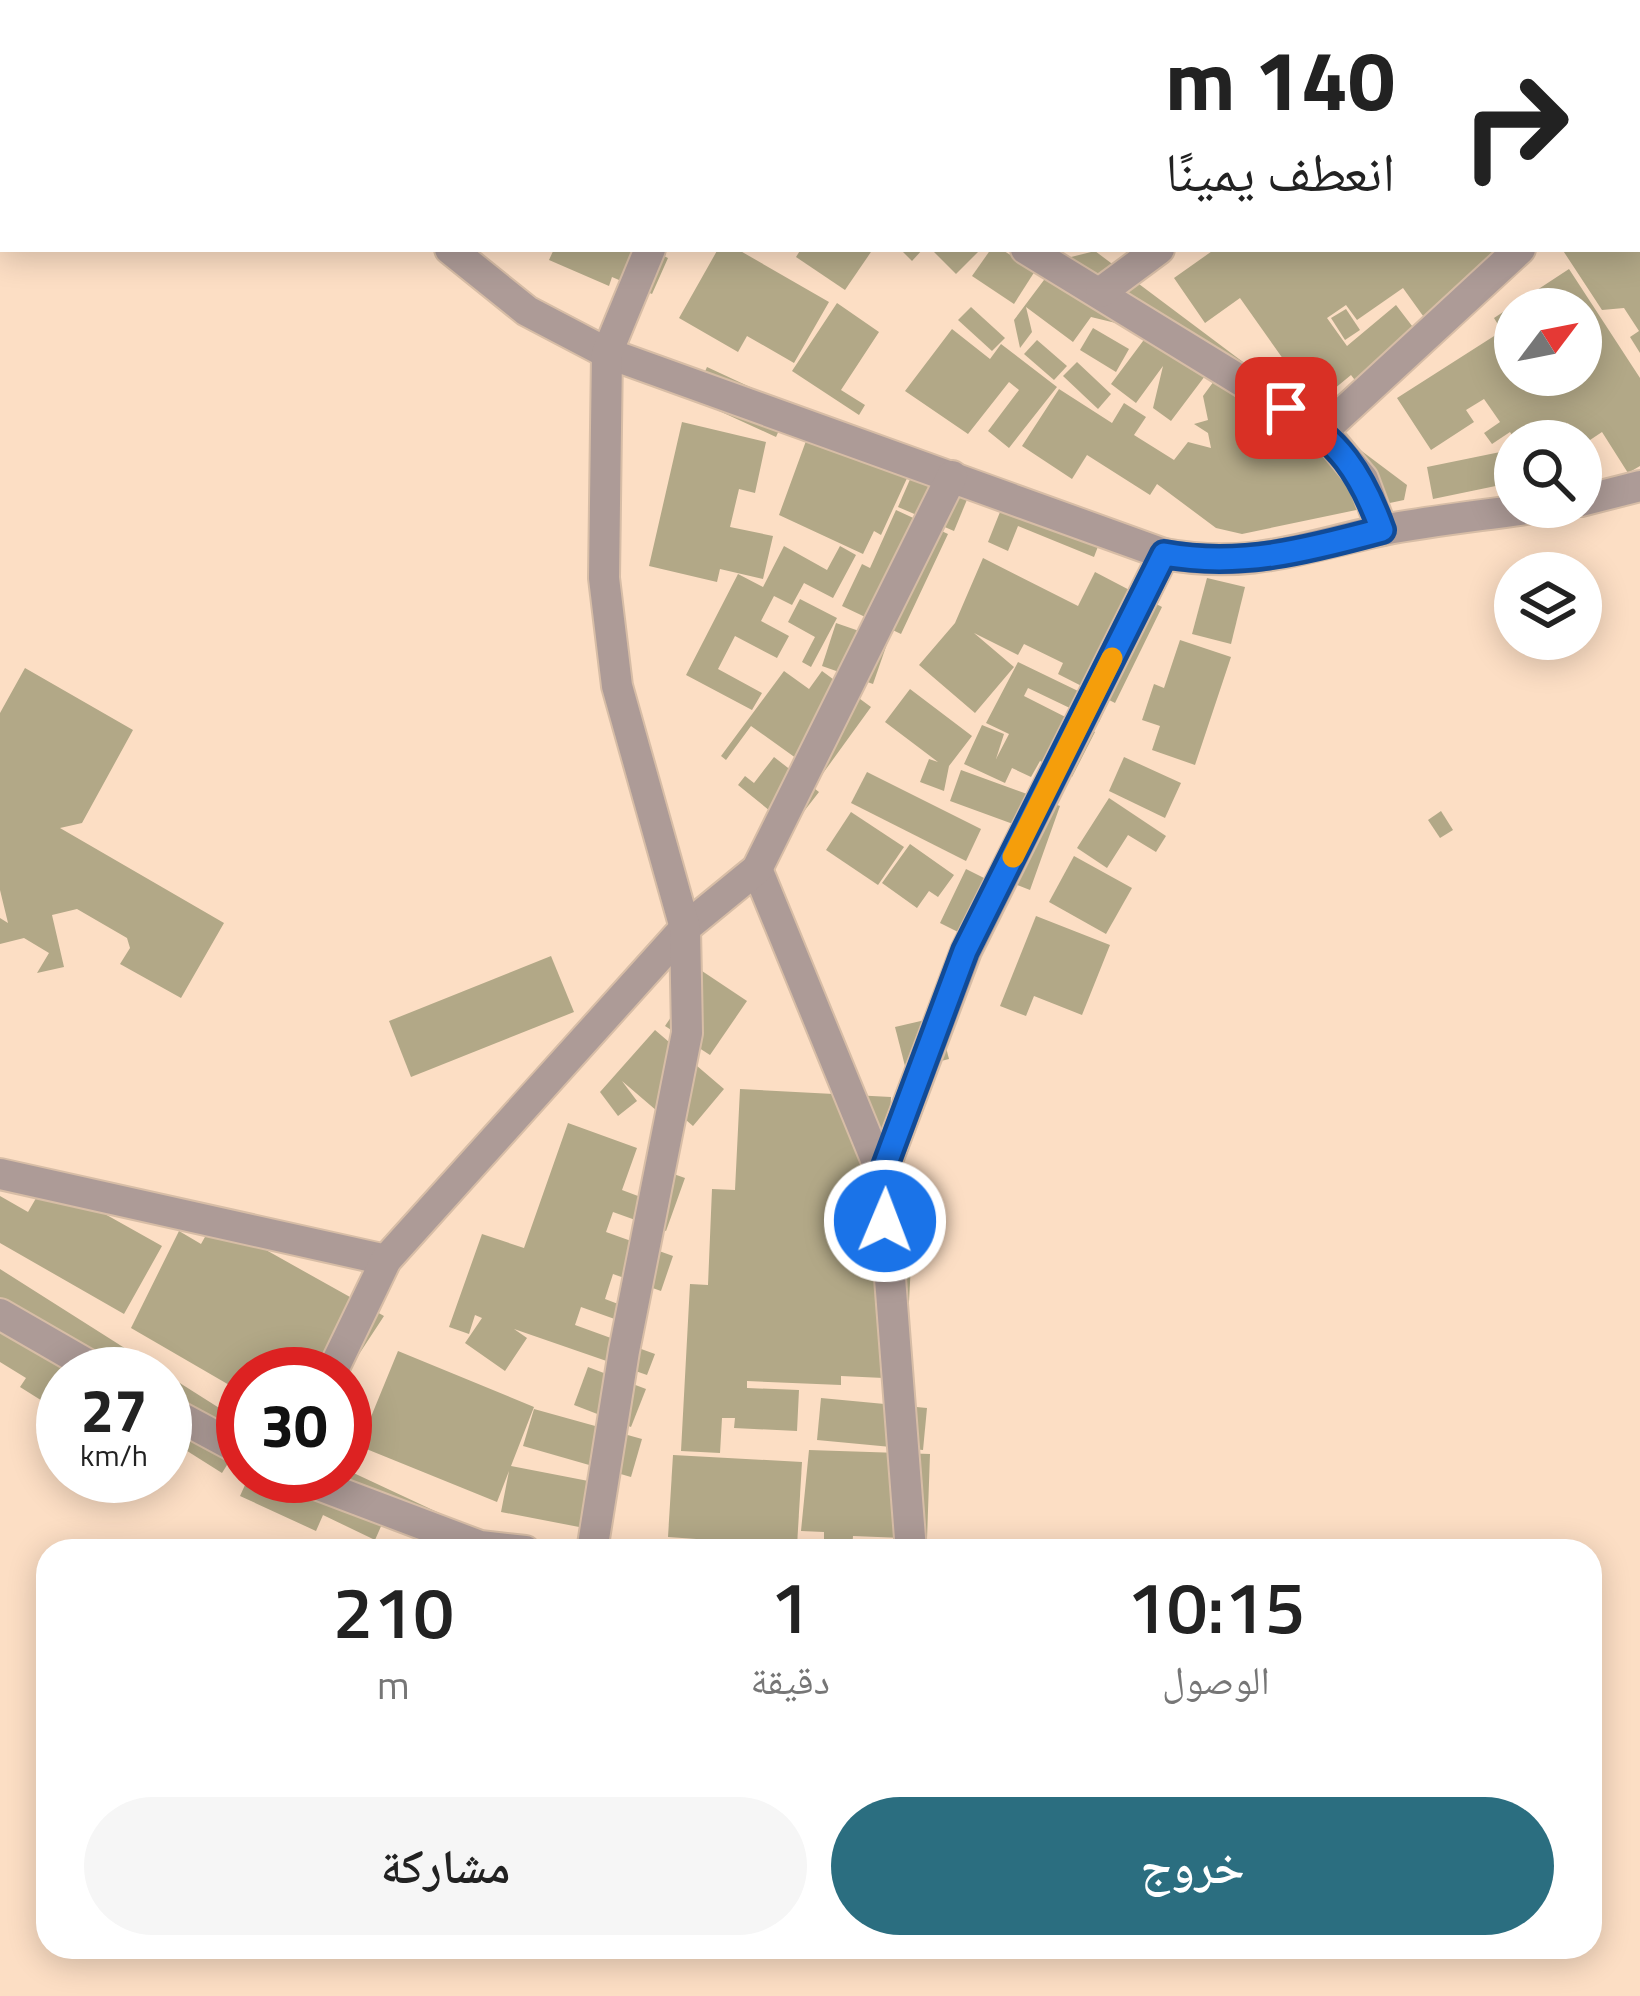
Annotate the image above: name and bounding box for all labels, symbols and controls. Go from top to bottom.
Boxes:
text: 140 m [1165,15,1395,143]
icon: right [1437,48,1593,204]
text: انعطف يمينًا [1165,130,1395,212]
north arrow [1494,288,1602,396]
map controls [1494,288,1602,660]
pin [1235,357,1337,459]
icon: arrive [1253,375,1319,441]
button: search [1494,420,1602,528]
button: layers [1494,552,1602,660]
position arrow [822,1158,948,1284]
speed limit sign: 30 [216,1347,372,1503]
text: 27 [80,1364,148,1455]
text: km/h [80,1432,148,1478]
text: 1 [770,1551,810,1661]
text: 10:15 [1127,1551,1305,1661]
text: 210 [333,1556,454,1666]
text: دقيقة [751,1650,830,1709]
text: الوصول [1162,1650,1270,1709]
text: m [377,1655,410,1714]
button: مشاركة [84,1797,807,1935]
button: خروج [831,1797,1554,1935]

